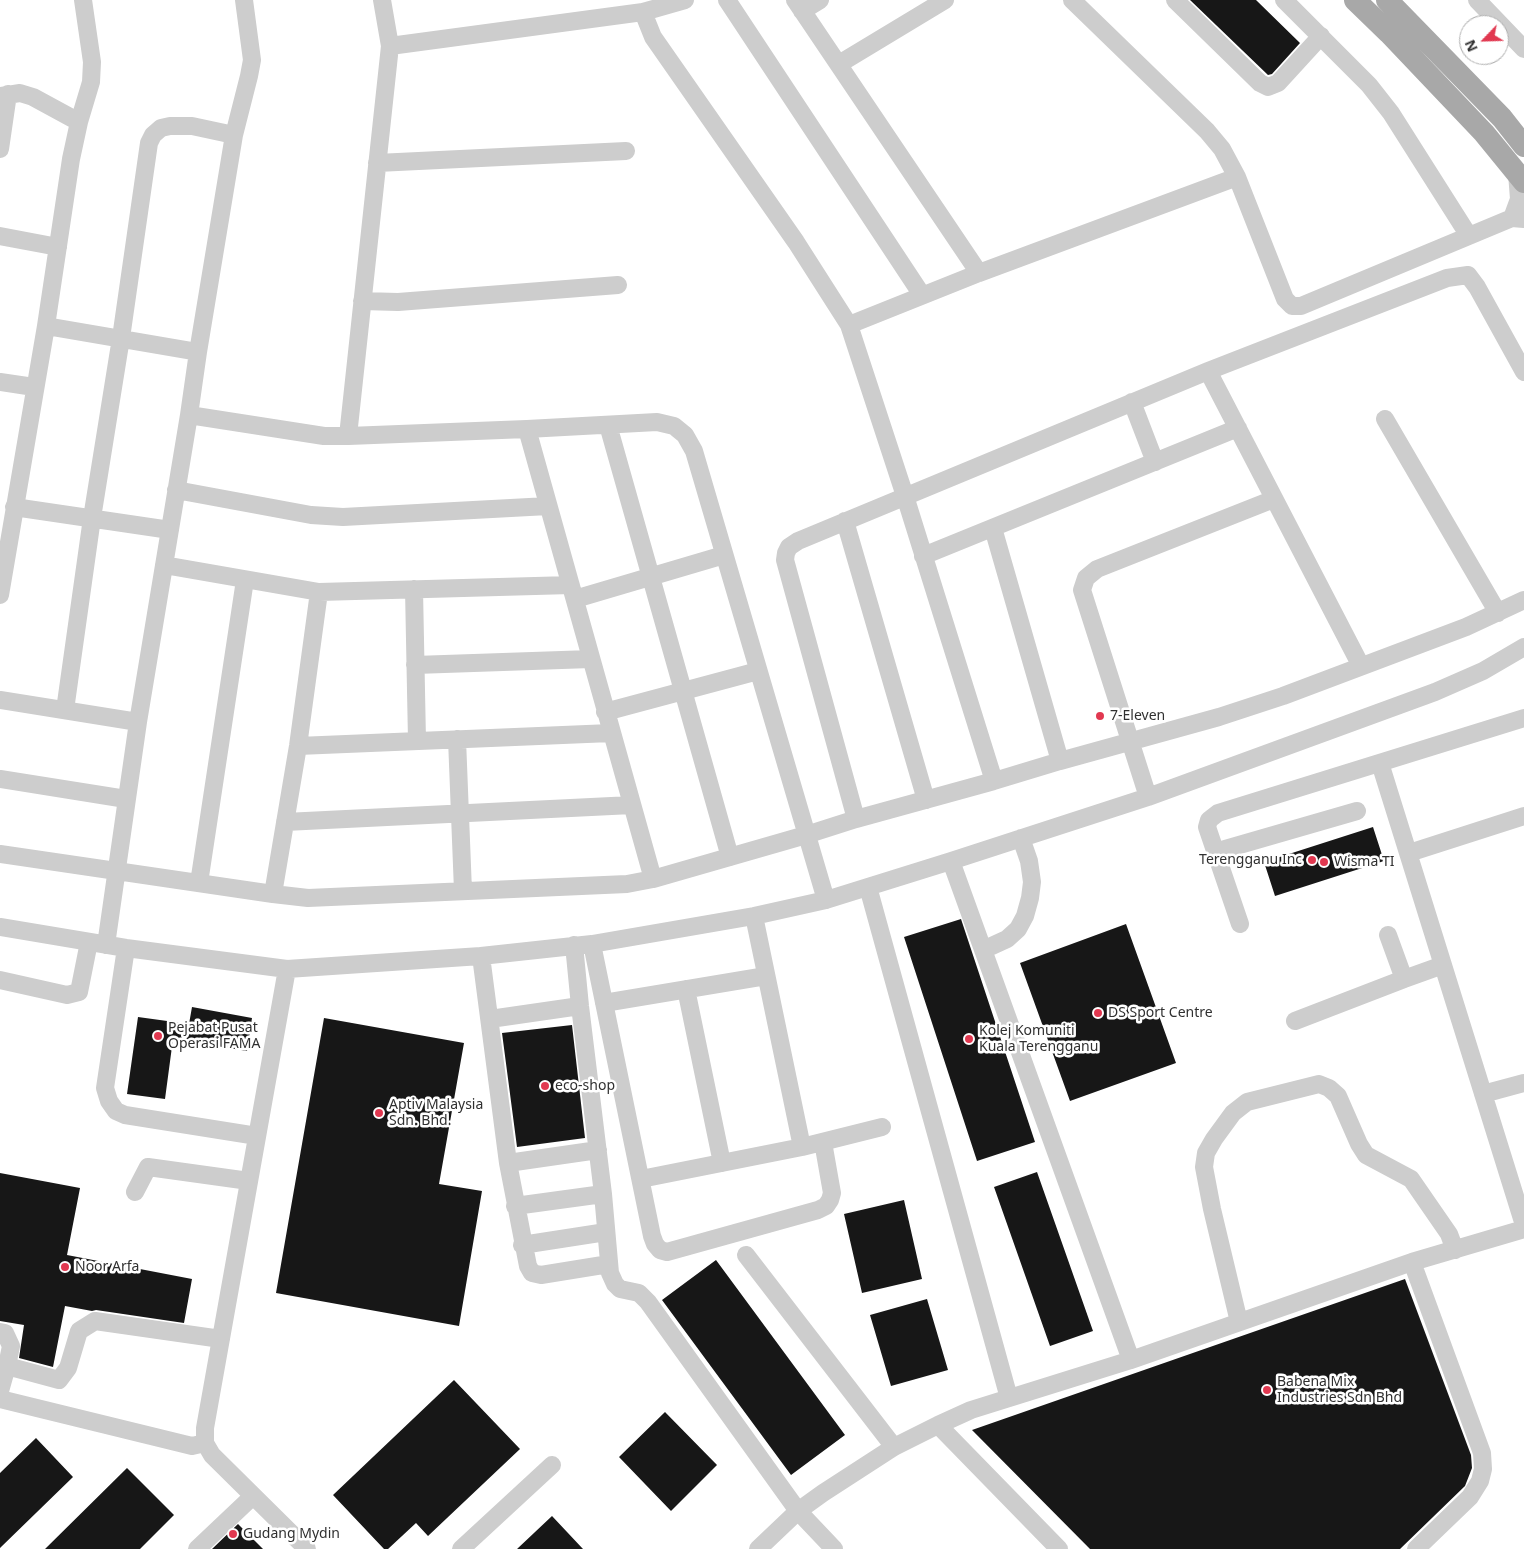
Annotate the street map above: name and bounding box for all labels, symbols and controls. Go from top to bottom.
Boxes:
north arrow [1459,15,1509,65]
text: N [1460,37,1482,55]
place label: 7-Eleven [1110,708,1165,724]
marker: 7-Eleven [1094,710,1106,722]
place label: Terengganu Inc [1199,852,1302,868]
marker: Terengganu Inc [1306,854,1318,866]
place label: Wisma TI [1334,854,1394,870]
marker: Wisma TI [1318,856,1330,868]
place label: DS Sport Centre [1108,1005,1213,1021]
marker: DS Sport Centre [1092,1007,1104,1019]
place label: Pejabat Pusat Operasi FAMA [168,1020,260,1052]
place label: Kolej Komuniti Kuala Terengganu [979,1023,1098,1056]
marker: Pejabat Pusat Operasi FAMA [152,1030,164,1042]
marker: Kolej Komuniti Kuala Terengganu [963,1033,975,1045]
place label: eco-shop [555,1078,615,1094]
marker: eco-shop [539,1080,551,1092]
place label: Aptiv Malaysia Sdn. Bhd. [389,1097,483,1130]
marker: Aptiv Malaysia Sdn. Bhd. [373,1107,385,1119]
place label: Noor Arfa [75,1259,139,1275]
marker: Noor Arfa [59,1261,71,1273]
place label: Babena Mix Industries Sdn Bhd [1277,1374,1402,1406]
marker: Babena Mix Industries Sdn Bhd [1261,1384,1273,1396]
place label: Gudang Mydin [243,1526,340,1542]
marker: Gudang Mydin [227,1528,239,1540]

